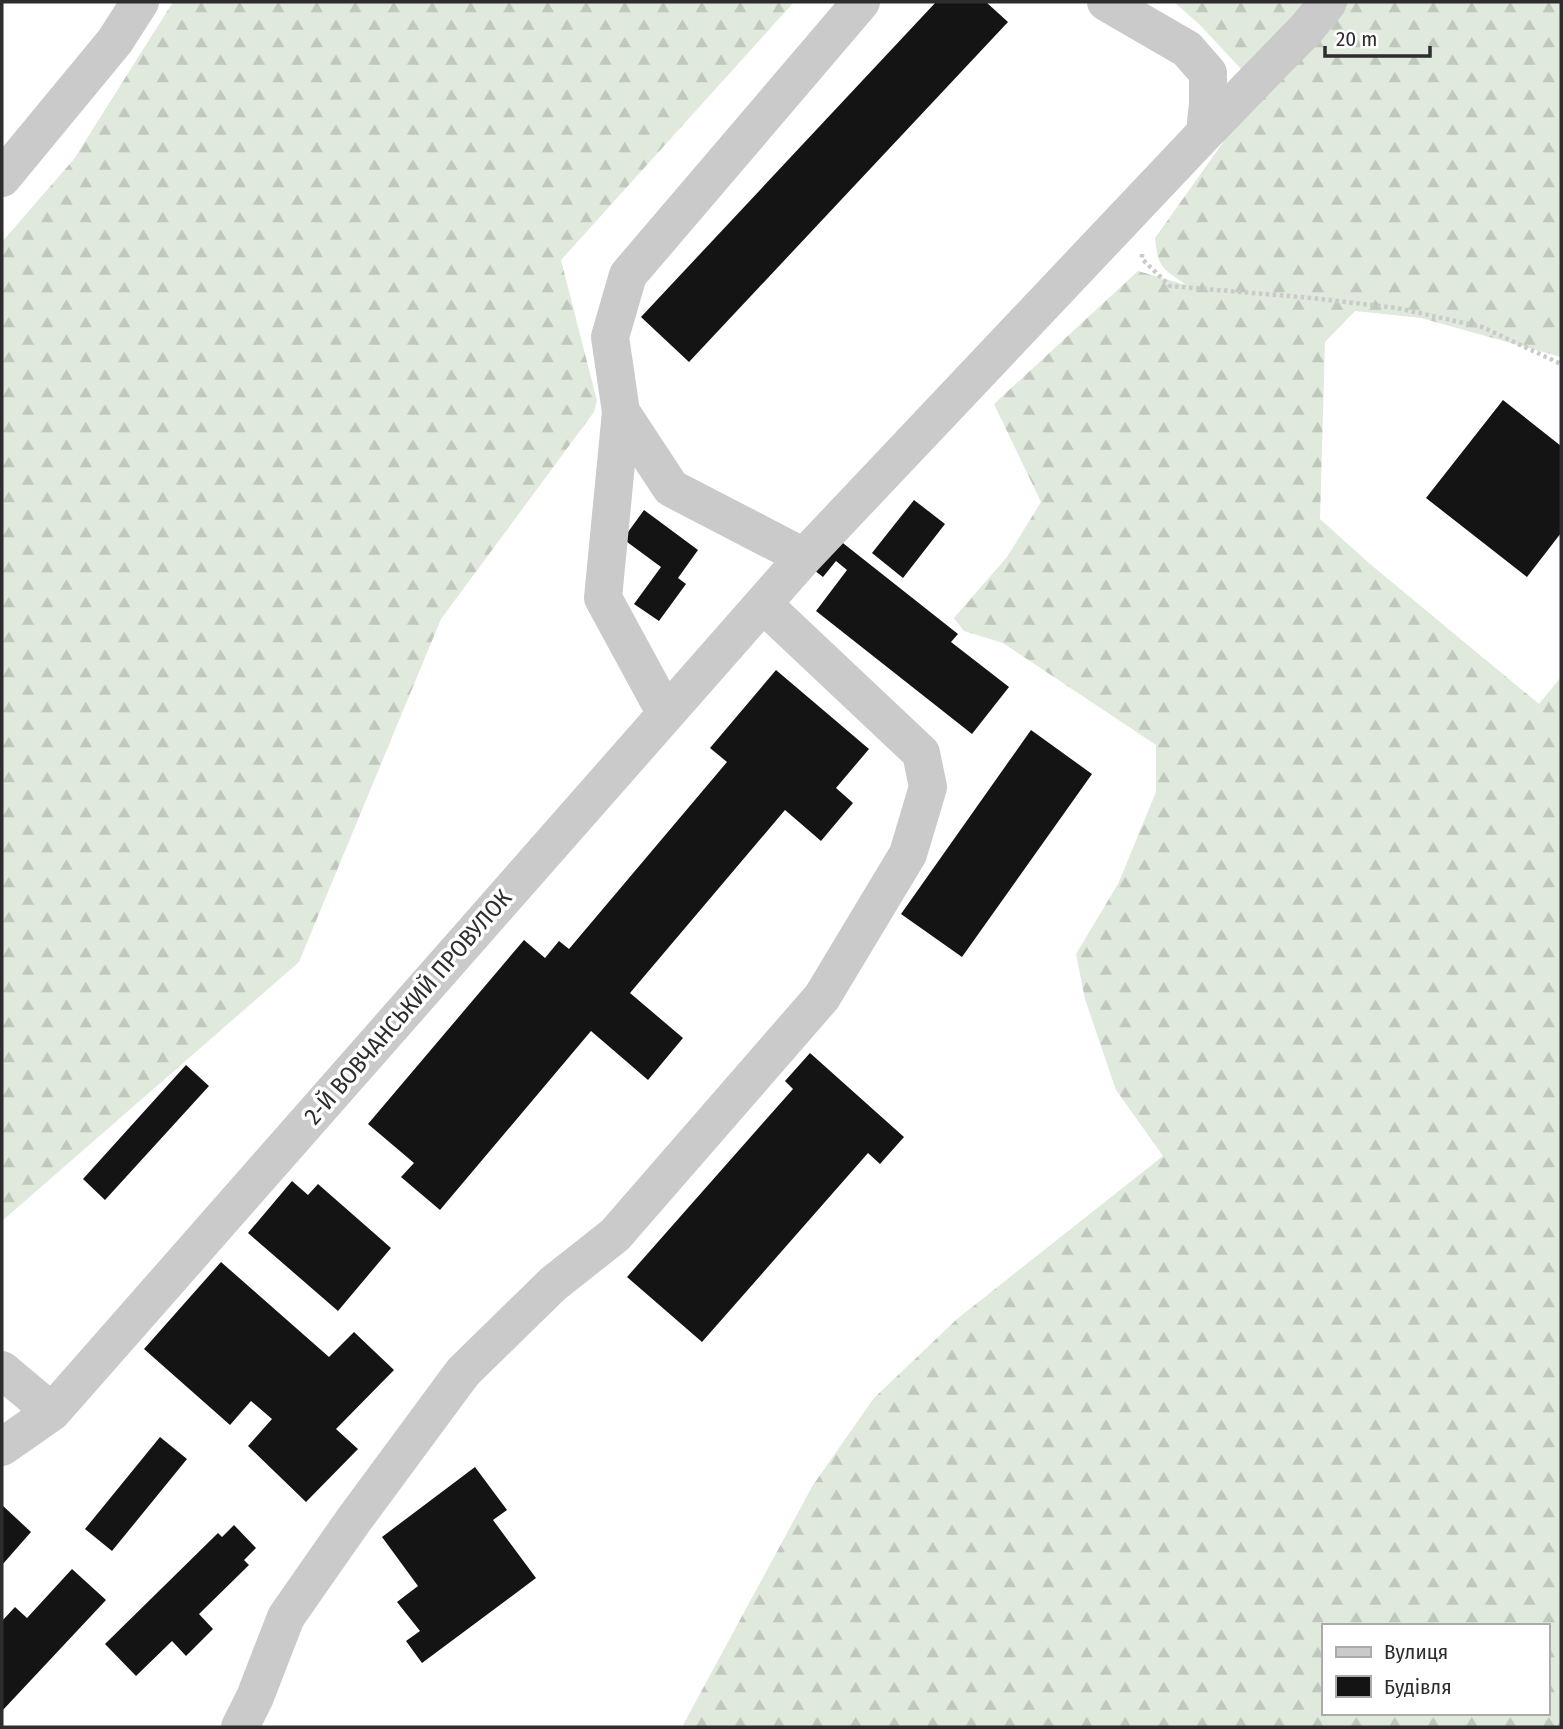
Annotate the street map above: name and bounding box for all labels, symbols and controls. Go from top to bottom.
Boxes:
scale bar [1325,14,1430,58]
text: 20 m [1336,26,1377,52]
street label: 2-Й ВОВЧАНСЬКИЙ ПРОВУЛОК [299,884,518,1130]
legend [1322,1624,1549,1715]
text: Вулиця [1384,1639,1448,1665]
text: Будівля [1384,1674,1452,1700]

